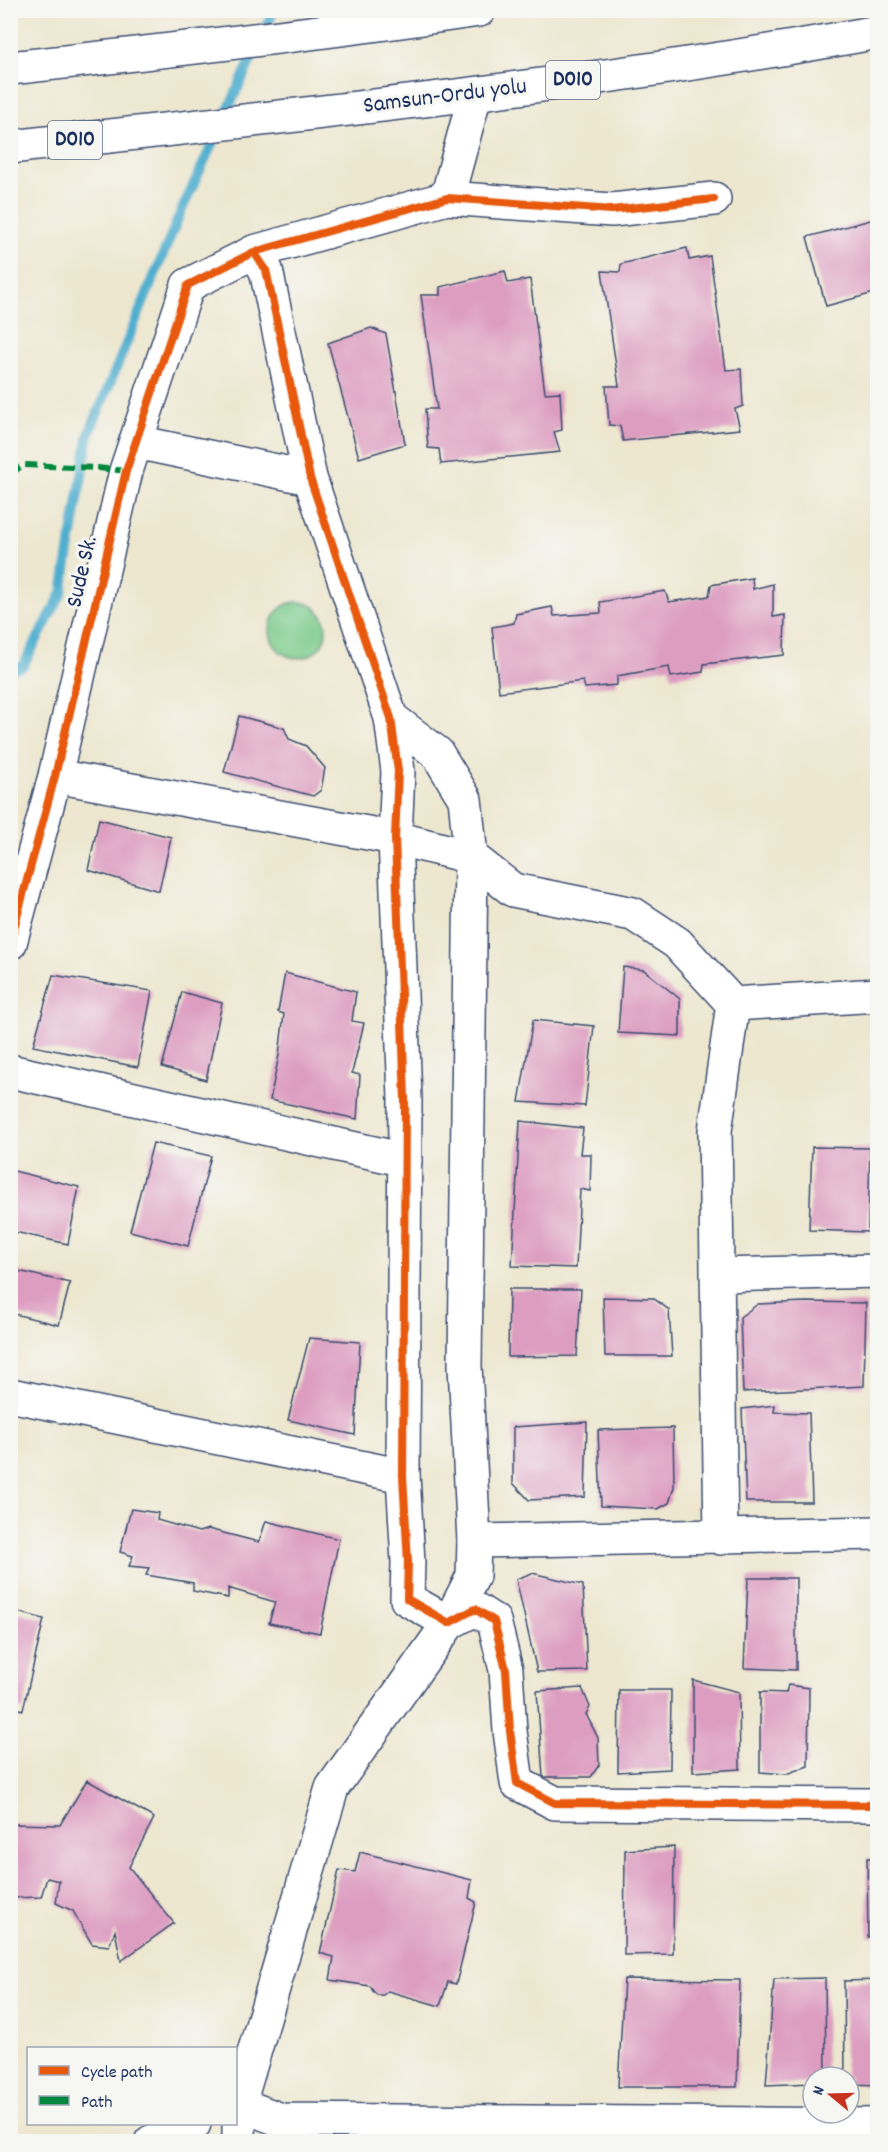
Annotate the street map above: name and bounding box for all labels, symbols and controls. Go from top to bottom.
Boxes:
road number: D010 [546,61,600,99]
street label: Samsun-Ordu yolu [361,70,529,124]
road number: D010 [48,121,102,159]
street label: Sude Sk. [58,533,108,611]
legend [27,2047,237,2125]
text: Cycle path [81,2061,152,2086]
north arrow [801,2065,861,2125]
text: N [807,2083,831,2098]
text: Path [81,2091,113,2116]

